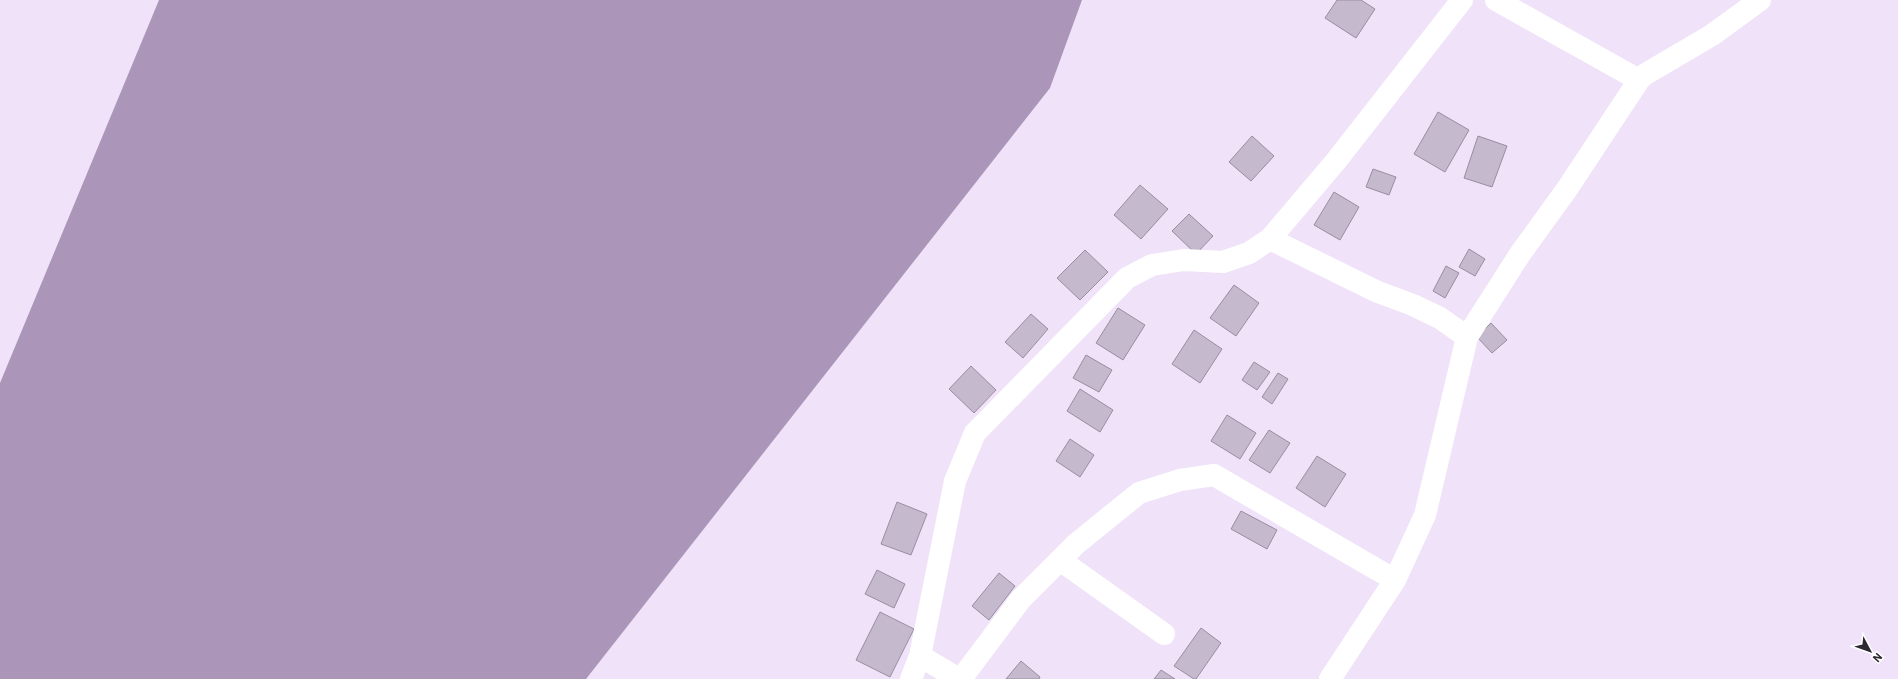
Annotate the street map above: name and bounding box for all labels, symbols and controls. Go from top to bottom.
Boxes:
north arrow [1850,631,1890,671]
text: N [1870,650,1885,665]

